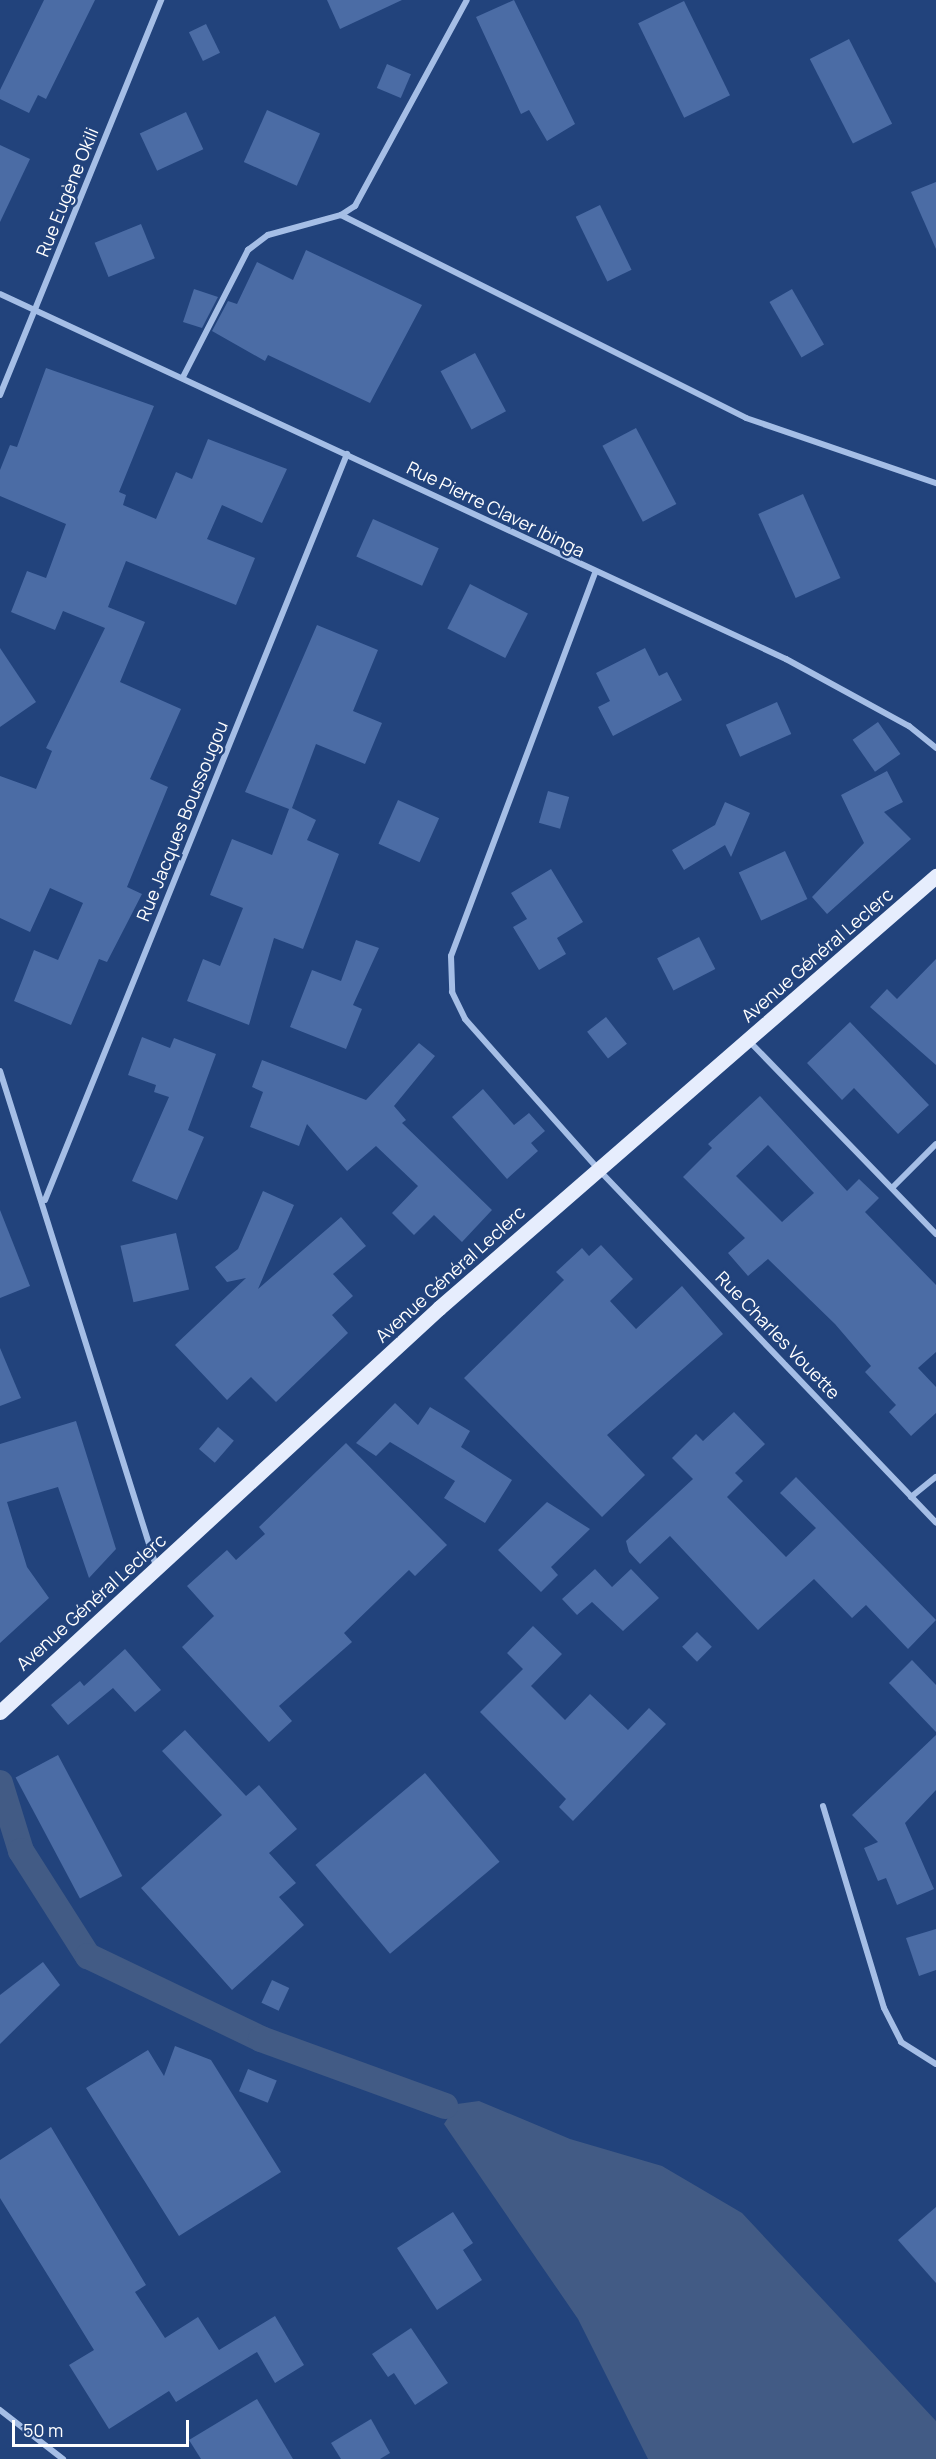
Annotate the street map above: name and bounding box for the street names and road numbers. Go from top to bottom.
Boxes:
street label: Rue Eugène Okili [31,124,103,260]
street label: Rue Pierre Claver Ibinga [404,457,588,561]
street label: Rue Jacques Boussougou [132,718,232,924]
street label: Avenue Général Leclerc [737,883,897,1027]
street label: Avenue Général Leclerc [371,1201,529,1347]
street label: Rue Charles Vouette [711,1267,845,1403]
street label: Avenue Général Leclerc [12,1529,170,1675]

